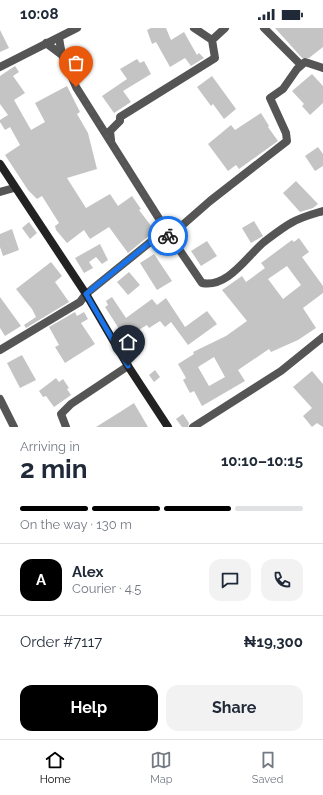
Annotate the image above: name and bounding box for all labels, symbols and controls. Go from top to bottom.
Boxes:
text: 10:08 [20,5,59,23]
pin [59,46,93,87]
icon: bag [65,52,87,74]
courier [148,216,188,256]
icon: bike [157,225,179,247]
pin [111,325,145,366]
icon: home [117,331,139,353]
text: Arriving in [20,439,80,454]
text: 10:10–10:15 [221,452,303,470]
text: 2 min [20,454,87,484]
text: On the way · 130 m [20,517,132,532]
button: chat [209,559,251,601]
button: phone [261,559,303,601]
text: Alex [72,563,103,581]
text: A [36,571,46,589]
text: Courier · 4.5 [72,581,141,596]
text: Order #7117 [20,633,102,651]
text: ₦19,300 [244,633,303,651]
button: Help [20,685,158,731]
button: Share [166,685,303,731]
tab: Home [40,749,71,786]
tab: Map [150,749,173,786]
tab: Saved [252,749,283,786]

